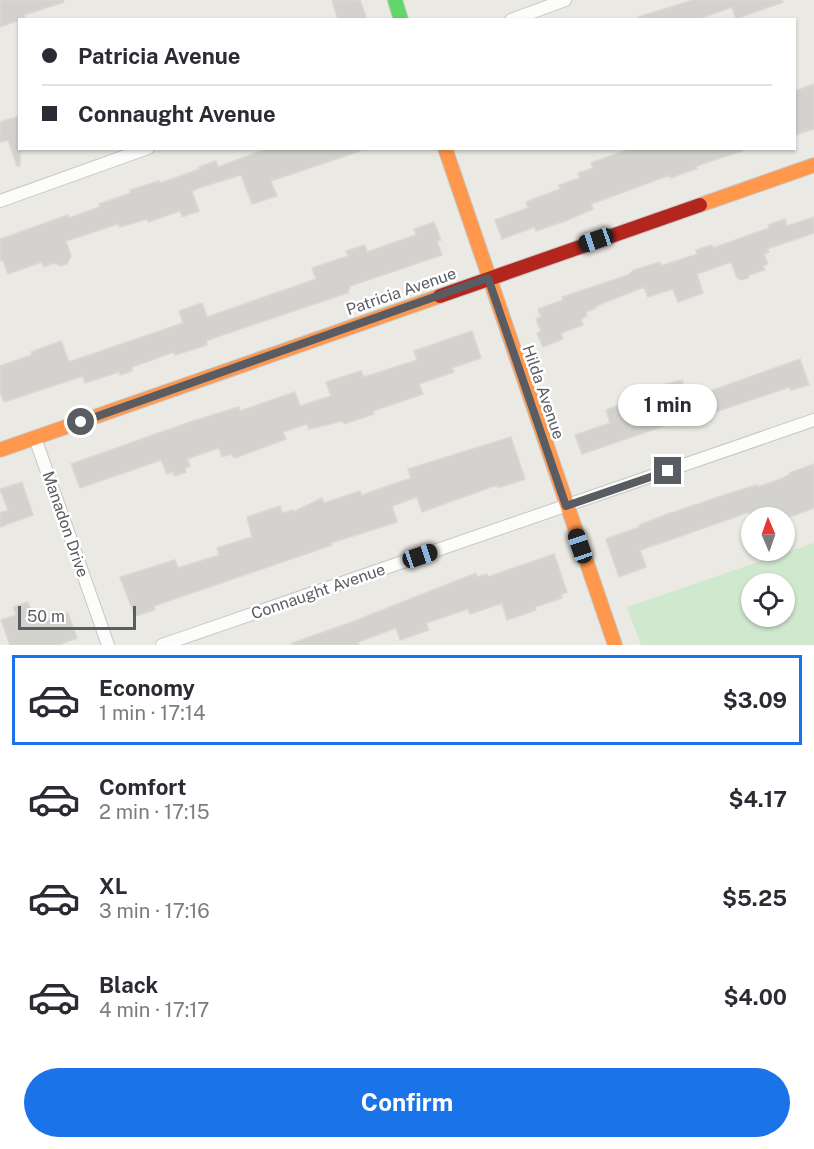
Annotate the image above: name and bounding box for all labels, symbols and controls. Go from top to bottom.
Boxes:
text: Patricia Avenue [78,43,241,69]
text: Connaught Avenue [78,101,276,127]
car [576,226,616,254]
street label: Patricia Avenue [344,264,459,319]
street label: Hilda Avenue [519,343,568,442]
callout: 1 min [618,384,718,426]
text: 1 min [643,393,692,417]
route start [67,408,94,435]
route end [654,457,681,484]
street label: Manadon Drive [38,469,93,580]
north arrow [741,507,795,561]
map controls [741,507,795,627]
car [566,526,594,566]
car [400,542,440,570]
street label: Connaught Avenue [249,560,388,623]
button: locate [741,573,795,627]
scale bar [18,603,136,630]
text: 50 m [27,607,65,626]
icon: car [27,673,81,727]
text: Economy [99,675,195,701]
text: $3.09 [723,687,787,713]
text: 1 min · 17:14 [99,701,205,725]
icon: car [27,772,81,826]
text: Comfort [99,774,186,800]
text: $4.17 [728,786,787,812]
text: 2 min · 17:15 [99,800,210,824]
icon: car [27,871,81,925]
text: XL [99,873,127,899]
text: $5.25 [722,885,787,911]
text: 3 min · 17:16 [99,899,210,923]
icon: car [27,970,81,1024]
text: Black [99,972,158,998]
text: $4.00 [723,984,787,1010]
text: 4 min · 17:17 [99,998,209,1022]
button: Confirm [24,1068,790,1137]

